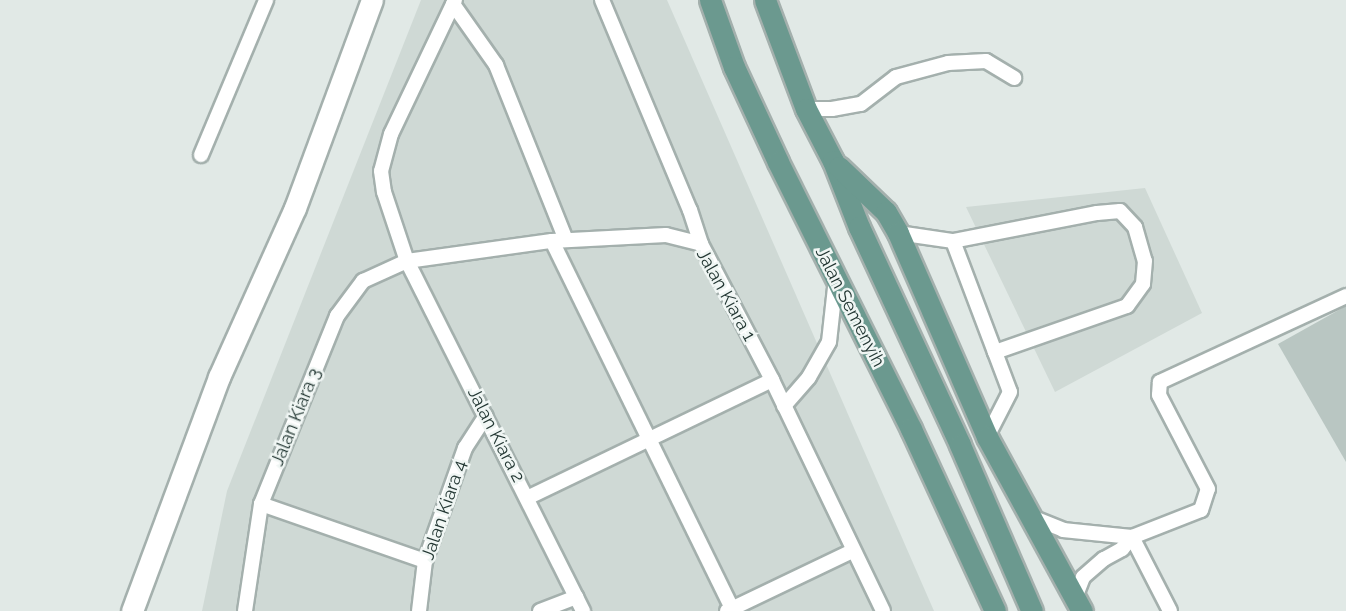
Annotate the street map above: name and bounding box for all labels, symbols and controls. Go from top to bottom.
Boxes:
street label: Jalan Semenyih [811,244,889,370]
street label: Jalan Kiara 1 [692,245,760,345]
street label: Jalan Kiara 3 [267,365,325,469]
street label: Jalan Kiara 2 [463,384,529,486]
street label: Jalan Kiara 4 [417,457,471,563]

